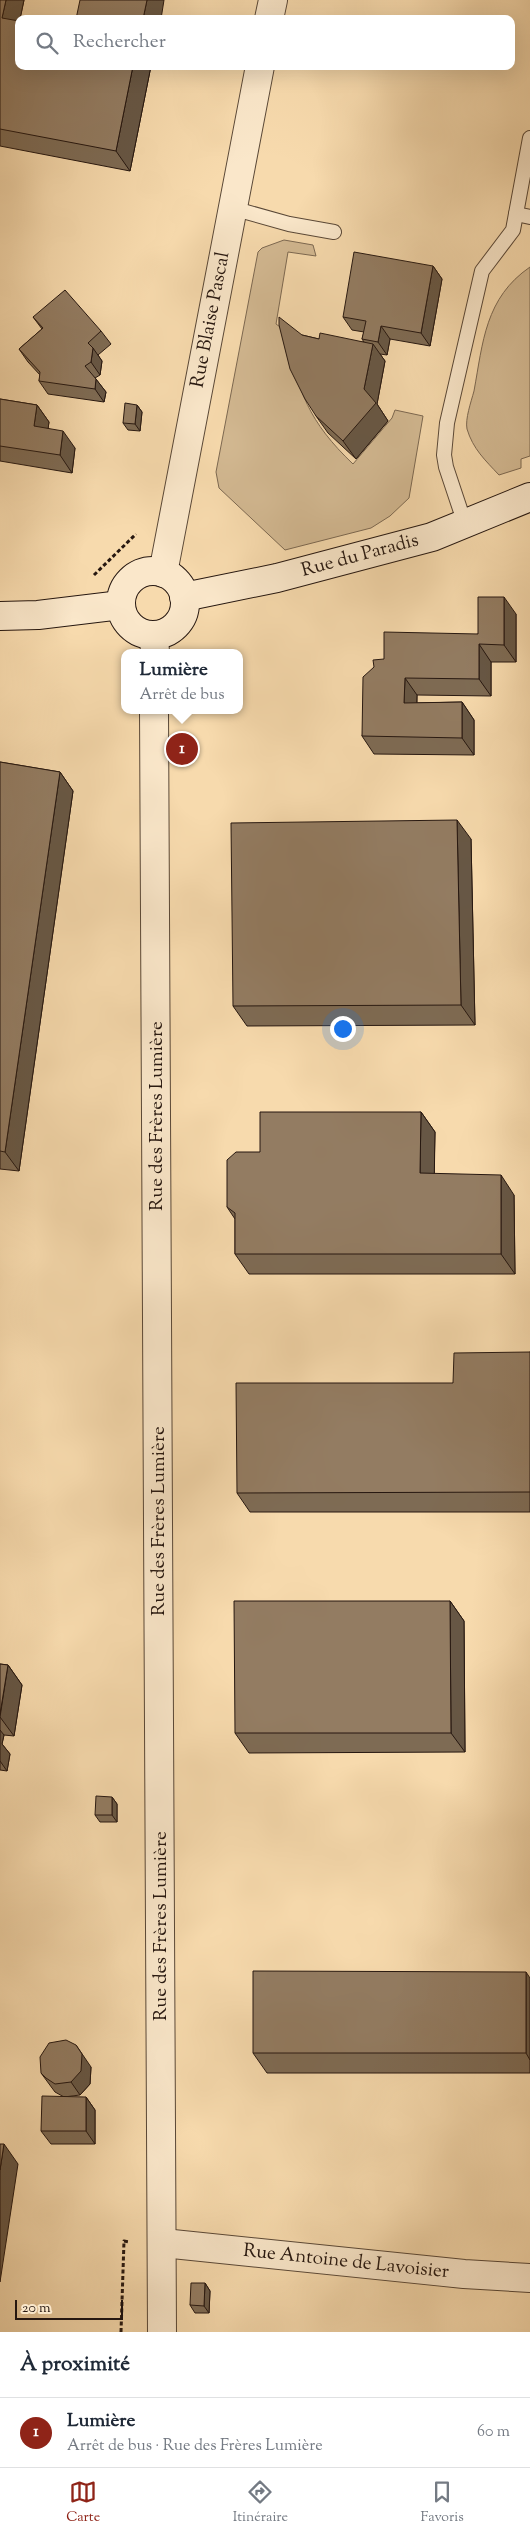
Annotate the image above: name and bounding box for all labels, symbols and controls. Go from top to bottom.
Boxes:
search box [15,15,515,70]
icon: search [33,29,61,57]
text: Rechercher [73,29,166,56]
street label: Rue Blaise Pascal [185,250,237,390]
street label: Rue du Paradis [298,527,422,585]
popup [121,649,243,714]
text: Lumière [140,657,208,684]
text: Arrêt de bus [140,684,224,707]
pin: 1 [166,730,198,768]
your location [330,1016,356,1042]
street label: Rue des Frères Lumière [144,1021,171,1211]
street label: Rue des Frères Lumière [146,1426,173,1616]
street label: Rue des Frères Lumière [148,1831,175,2021]
street label: Rue Antoine de Lavoisier [242,2238,450,2286]
scale bar [15,2297,122,2320]
text: 20 m [22,2299,51,2319]
text: À proximité [20,2350,130,2380]
text: Lumière [67,2408,135,2435]
text: 1 [33,2421,39,2444]
text: 60 m [477,2421,510,2444]
text: Arrêt de bus · Rue des Frères Lumière [67,2435,323,2458]
tab: Carte [66,2478,100,2528]
tab: Itinéraire [233,2478,288,2528]
tab: Favoris [421,2478,464,2528]

